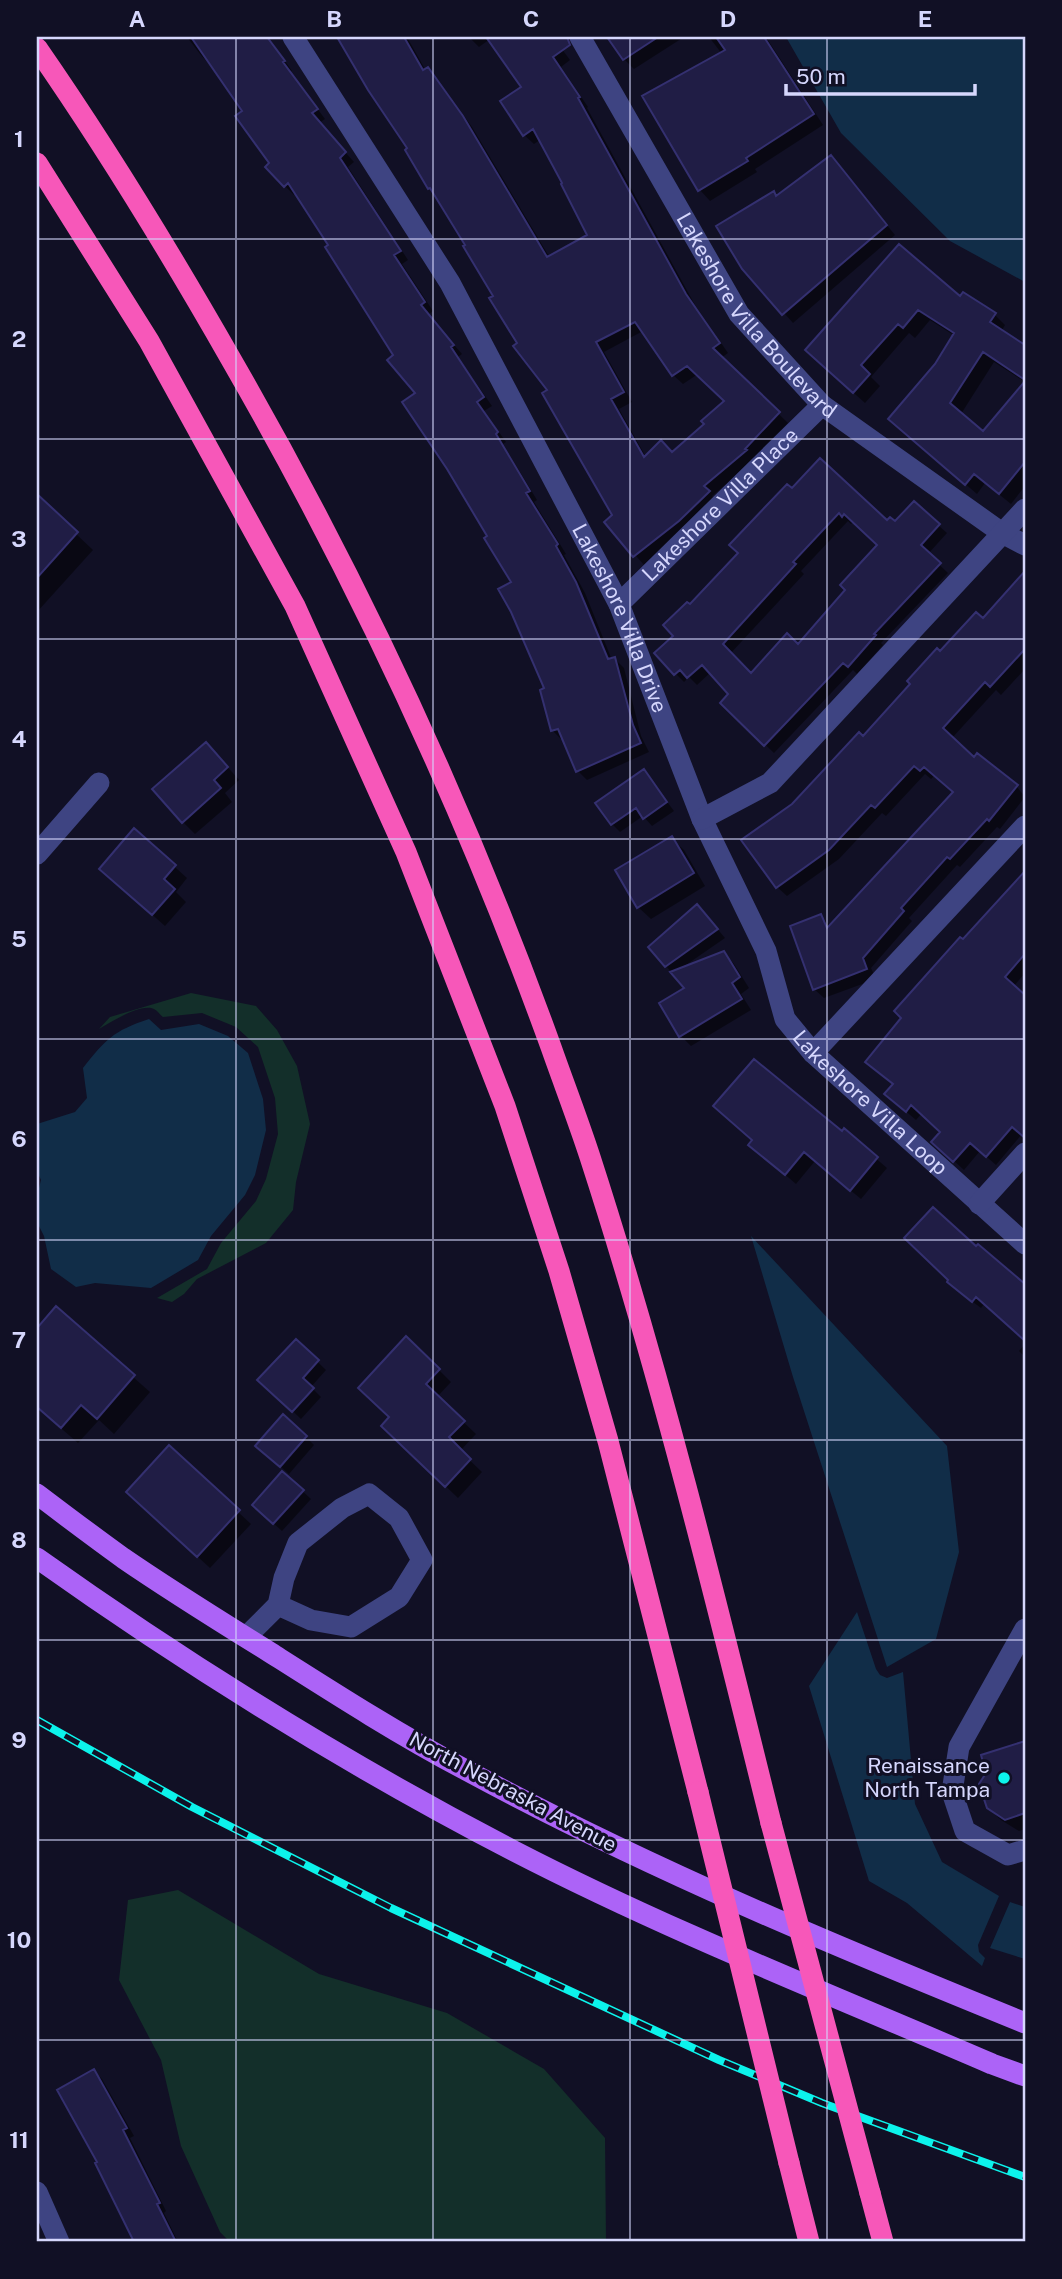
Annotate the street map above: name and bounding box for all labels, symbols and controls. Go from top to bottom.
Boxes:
text: A [129,5,146,32]
text: B [326,5,342,32]
text: C [523,5,539,32]
text: D [720,5,736,32]
text: E [918,5,932,32]
scale bar [786,52,974,96]
text: 50 m [796,64,846,89]
text: 1 [14,125,24,152]
street label: Lakeshore Villa Boulevard [671,208,842,423]
text: 2 [12,325,26,352]
street label: Lakeshore Villa Place [637,422,803,586]
street label: Lakeshore Villa Drive [567,519,673,716]
text: 3 [11,525,27,552]
text: 4 [11,725,27,752]
text: 5 [11,925,27,952]
street label: Lakeshore Villa Loop [788,1025,953,1180]
text: 6 [11,1125,27,1152]
text: 7 [12,1326,26,1353]
text: 8 [11,1526,27,1553]
text: 9 [11,1726,27,1753]
street label: North Nebraska Avenue [405,1726,621,1857]
place label: Renaissance North Tampa [864,1753,990,1802]
marker: Renaissance North Tampa [996,1770,1012,1786]
text: 10 [7,1926,31,1953]
text: 11 [9,2126,29,2153]

